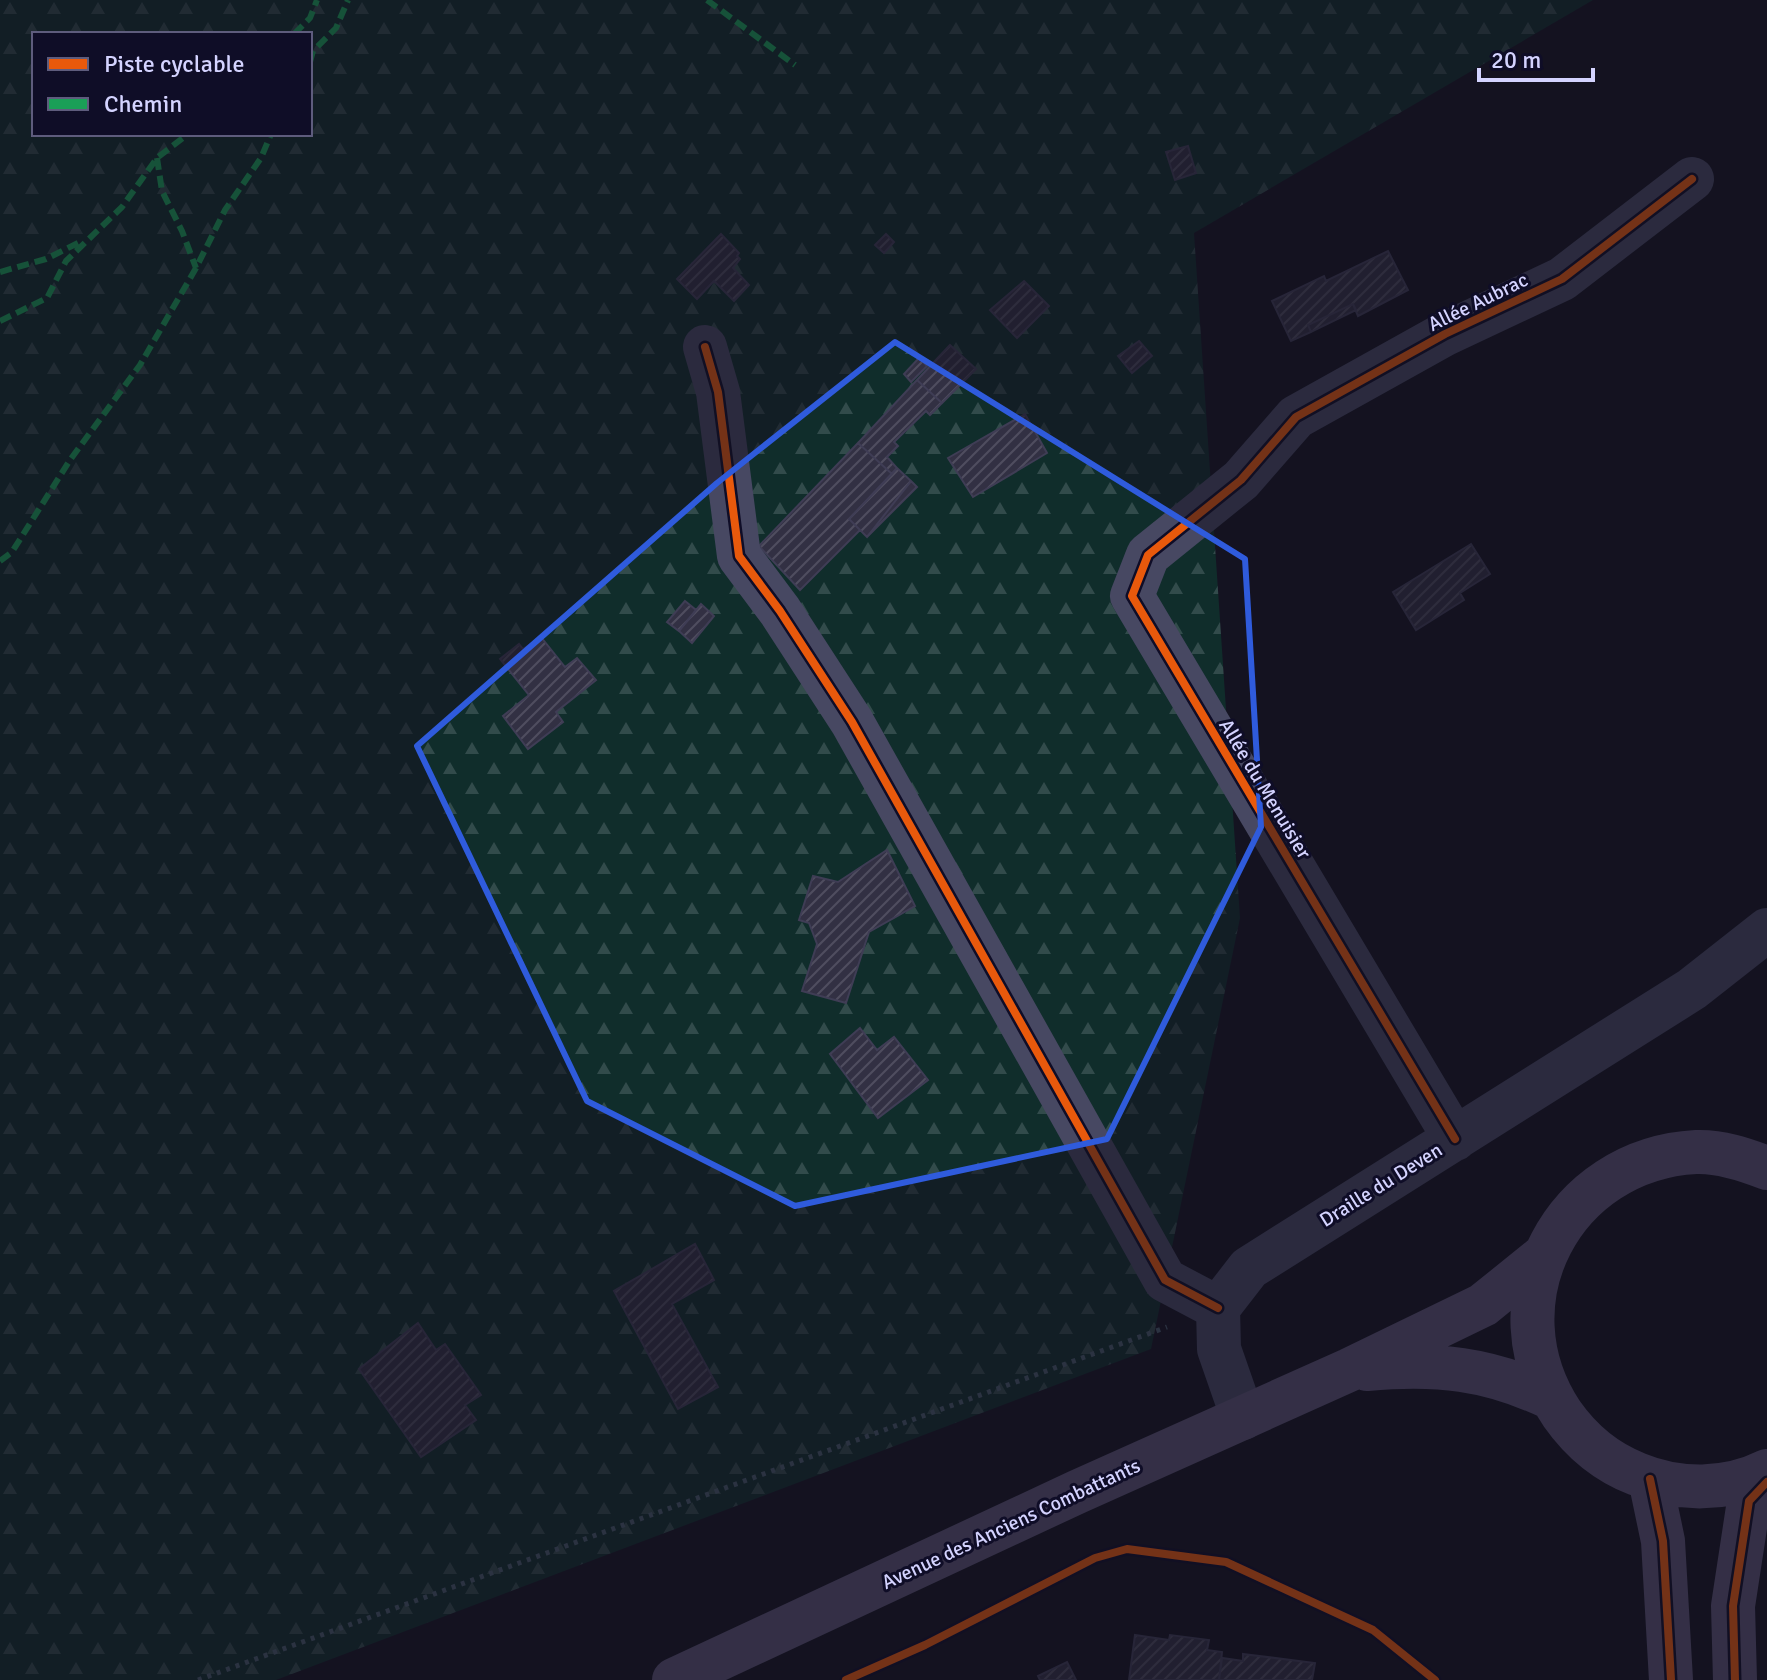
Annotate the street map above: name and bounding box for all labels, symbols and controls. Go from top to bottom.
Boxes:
legend [32,32,312,136]
scale bar [1479,32,1593,82]
text: 20 m [1491,45,1541,75]
text: Piste cyclable [104,49,244,79]
text: Chemin [104,89,182,119]
street label: Allée Aubrac [1424,267,1532,337]
street label: Allée du Menuisier [1213,715,1317,864]
street label: Draille du Deven [1315,1137,1447,1233]
street label: Avenue des Anciens Combattants [878,1453,1145,1595]

